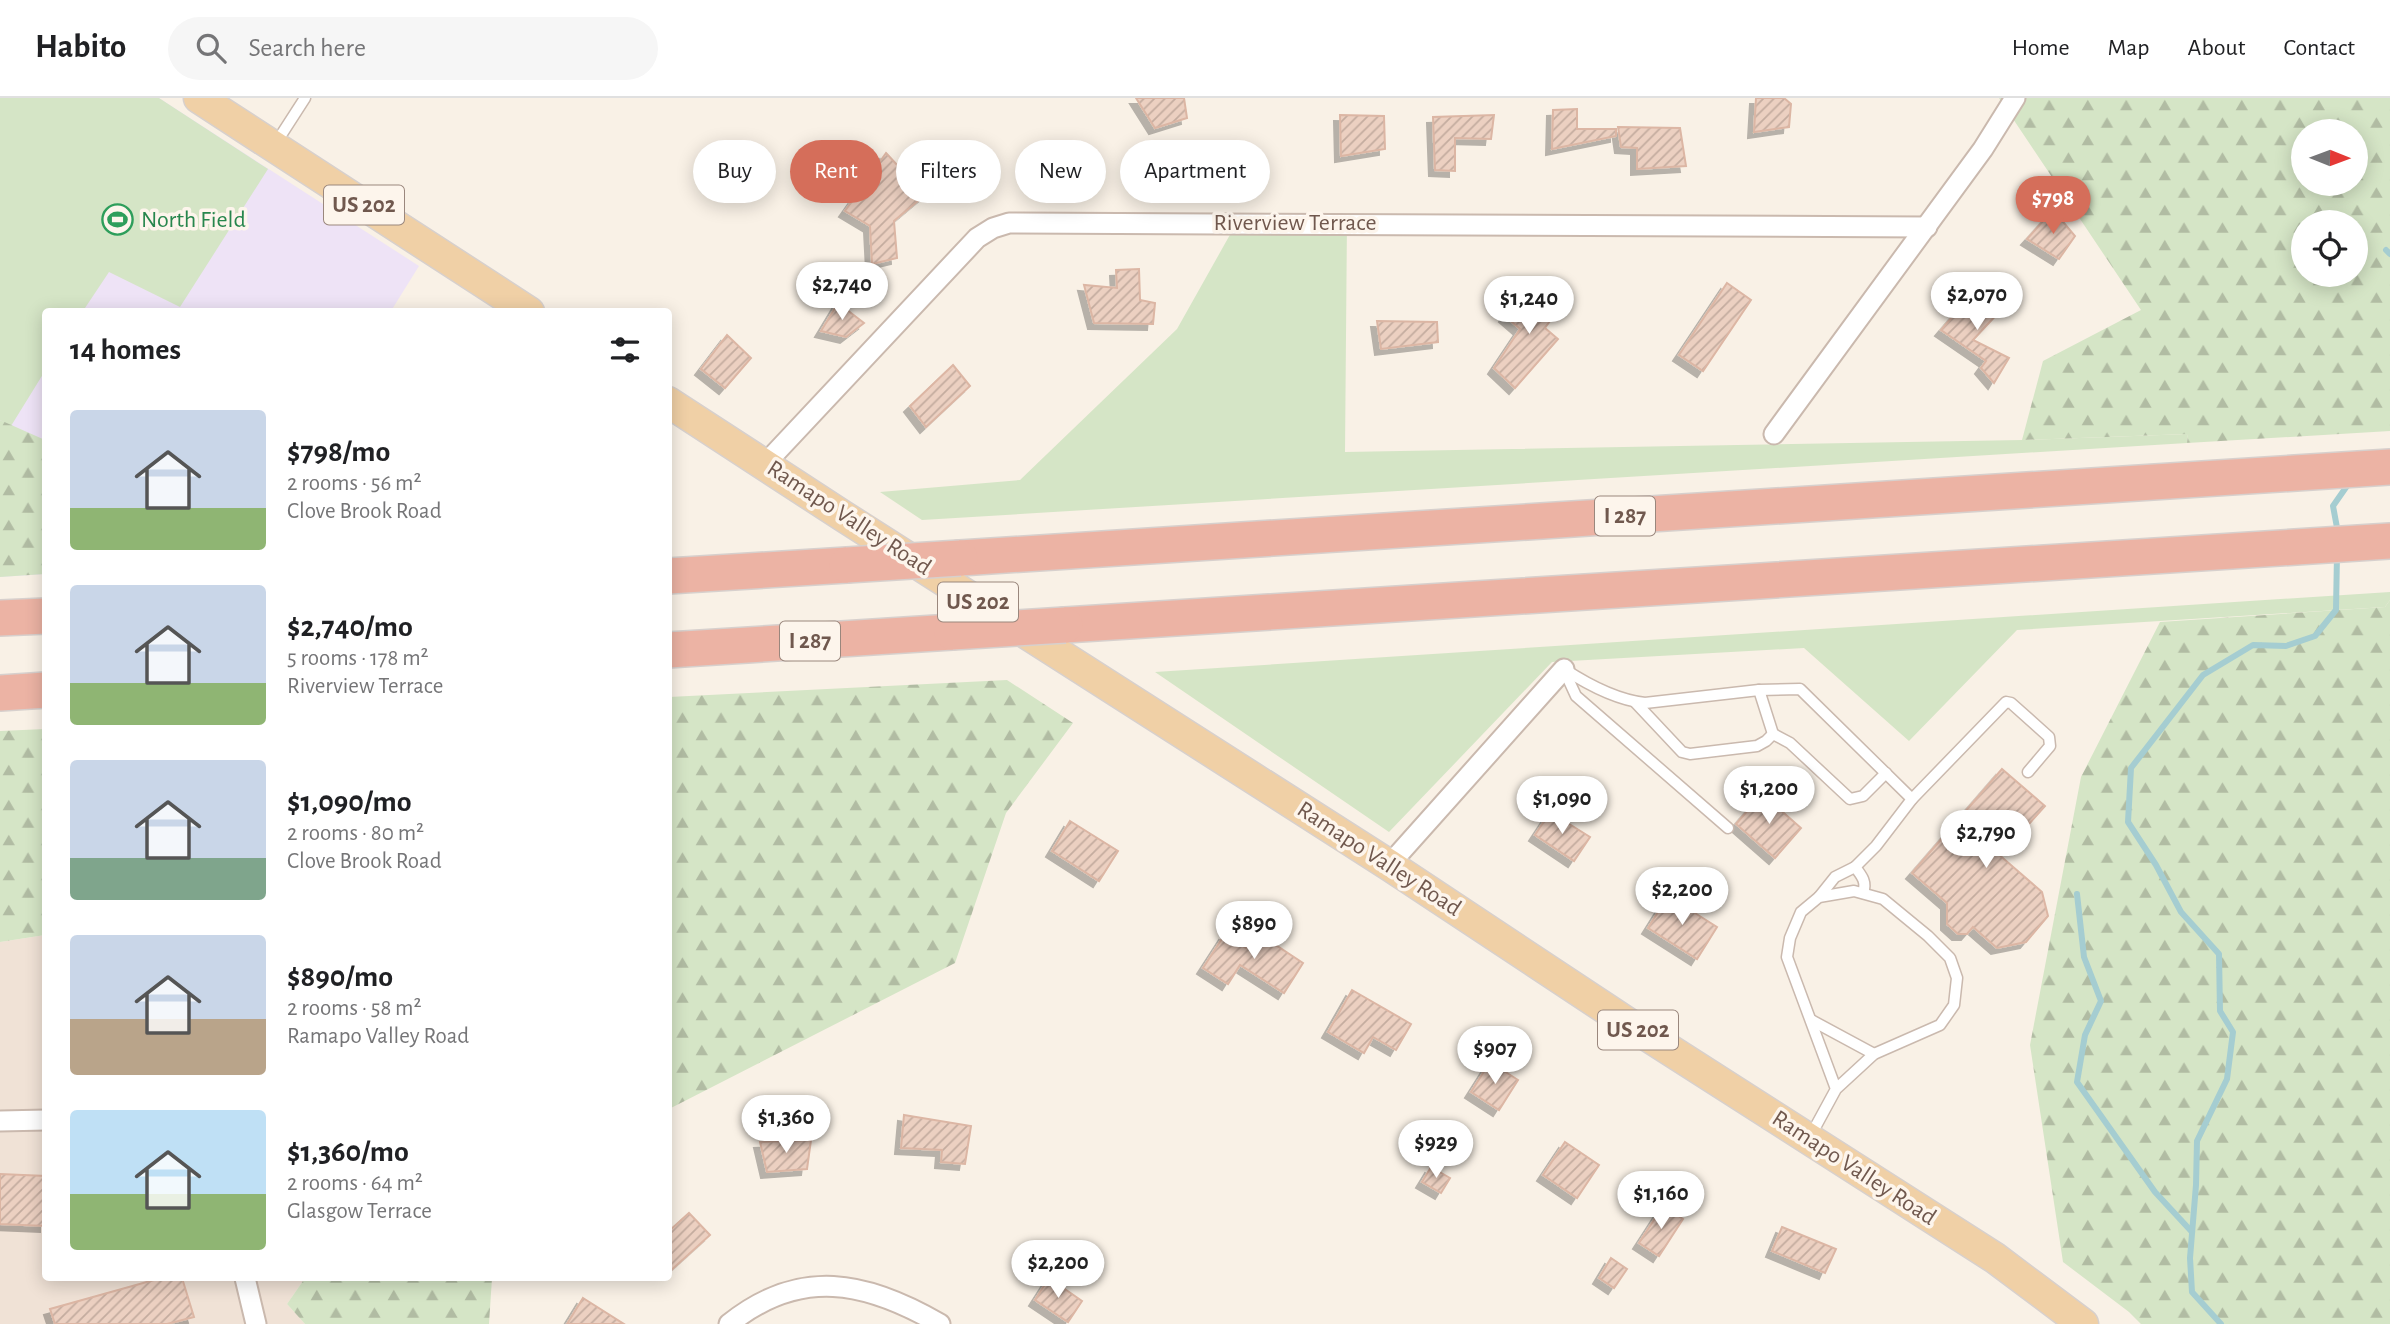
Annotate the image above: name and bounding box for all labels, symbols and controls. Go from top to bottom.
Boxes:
search box [168,17,658,80]
icon: search [192,29,230,67]
text: Habito [35,31,126,64]
text: Search here [248,35,366,61]
text: Home [2012,36,2070,60]
text: Map [2108,36,2150,60]
text: About [2188,36,2245,60]
text: Contact [2283,36,2355,60]
north arrow [2291,119,2368,196]
map controls [2291,119,2368,287]
chip: Buy [693,140,776,203]
chip: Rent [790,140,882,203]
chip: Filters [896,140,1001,203]
chip: New [1015,140,1106,203]
chip: Apartment [1120,140,1270,203]
pin: $798 [2012,176,2094,236]
road number: US 202 [324,186,404,225]
text: $798 [2032,187,2074,210]
sports icon: North Field [101,203,135,237]
place label: North Field [141,208,246,232]
button: locate [2291,210,2368,287]
street label: Riverview Terrace [1213,211,1377,235]
pin: $2,740 [785,262,899,322]
pin: $2,070 [1920,272,2034,332]
text: $2,740 [812,273,872,296]
pin: $1,240 [1472,276,1586,336]
text: $2,070 [1947,283,2007,306]
text: $1,240 [1500,287,1558,310]
icon: filters [606,331,644,369]
text: 14 homes [70,335,181,365]
text: $798/mo [287,437,390,467]
icon: home [126,438,210,522]
street label: Ramapo Valley Road [763,456,935,580]
text: 2 rooms · 56 m² [287,472,421,495]
road number: I 287 [1595,496,1655,536]
text: Clove Brook Road [287,500,442,523]
road number: US 202 [938,582,1018,622]
text: $2,740/mo [287,612,413,642]
icon: home [126,613,210,697]
road number: I 287 [780,622,840,660]
text: 5 rooms · 178 m² [287,647,429,670]
text: Riverview Terrace [287,675,443,698]
pin: $1,200 [1712,766,1826,826]
pin: $1,090 [1505,776,1619,836]
text: $1,200 [1740,777,1798,800]
text: $1,090/mo [287,787,411,817]
text: $1,090 [1533,787,1591,810]
icon: home [126,788,210,872]
street label: Ramapo Valley Road [1293,797,1465,921]
pin: $2,790 [1929,810,2043,870]
text: $2,790 [1956,821,2016,844]
text: 2 rooms · 80 m² [287,822,424,845]
text: Clove Brook Road [287,850,442,873]
pin: $2,200 [1625,868,1739,927]
text: $2,200 [1651,878,1713,901]
pin: $890 [1213,902,1295,961]
text: $890 [1232,912,1276,935]
text: $890/mo [287,962,393,992]
icon: home [126,963,210,1047]
text: 2 rooms · 58 m² [287,997,422,1020]
road number: US 202 [1598,1010,1678,1049]
text: Ramapo Valley Road [287,1025,469,1048]
pin: $907 [1454,1026,1536,1086]
text: $907 [1473,1037,1517,1060]
pin: $1,360 [729,1096,843,1155]
text: $1,360 [758,1106,814,1129]
street label: Ramapo Valley Road [1768,1106,1940,1230]
pin: $929 [1395,1121,1477,1180]
text: $929 [1414,1131,1458,1154]
text: $1,360/mo [287,1137,409,1167]
icon: home [126,1138,210,1222]
text: 2 rooms · 64 m² [287,1172,423,1195]
pin: $1,160 [1604,1172,1718,1231]
text: $1,160 [1633,1182,1689,1205]
text: Glasgow Terrace [287,1200,432,1223]
pin: $2,200 [1001,1240,1115,1300]
text: $2,200 [1027,1251,1089,1274]

